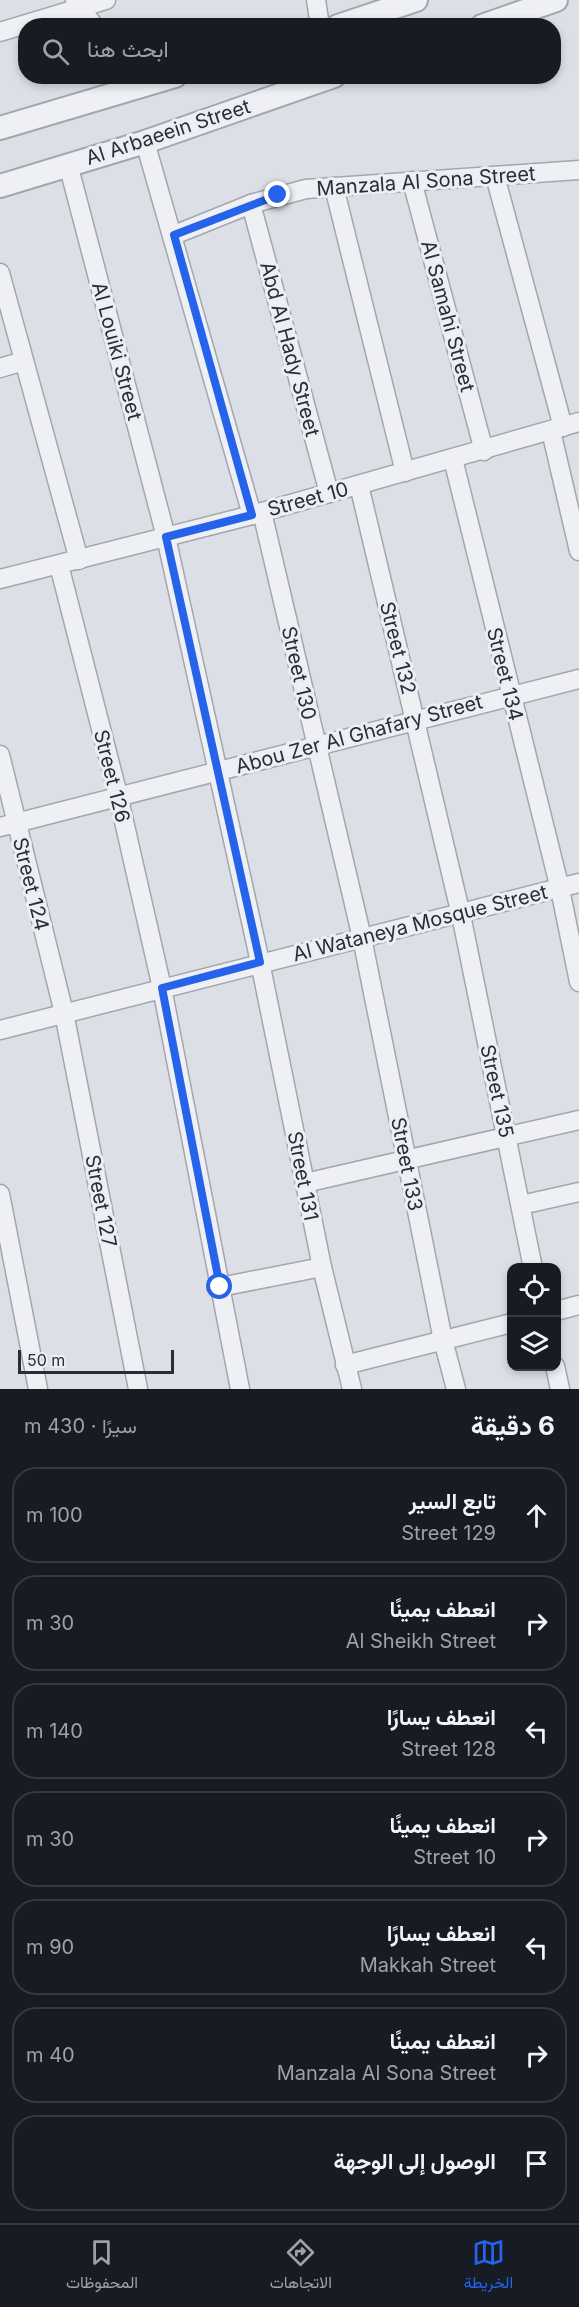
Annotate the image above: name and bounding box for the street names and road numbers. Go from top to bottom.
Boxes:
street label: Al Arbaeein Street [83,94,254,170]
street label: Manzala Al Sona Street [316,161,537,201]
street label: Al Samahi Street [416,238,480,395]
street label: Abd Al Hady Street [255,259,325,439]
street label: Al Louiki Street [87,279,147,423]
street label: Street 10 [265,477,351,521]
street label: Street 132 [375,599,421,697]
street label: Street 130 [277,624,321,722]
street label: Street 134 [482,625,528,723]
street label: Abou Zer Al Ghafary Street [233,689,486,779]
street label: Street 126 [89,727,135,825]
street label: Street 124 [8,835,54,933]
street label: Al Wataneya Mosque Street [290,880,550,966]
street label: Street 135 [475,1042,519,1140]
street label: Street 133 [386,1115,428,1213]
street label: Street 131 [283,1129,323,1223]
street label: Street 127 [80,1153,122,1249]

